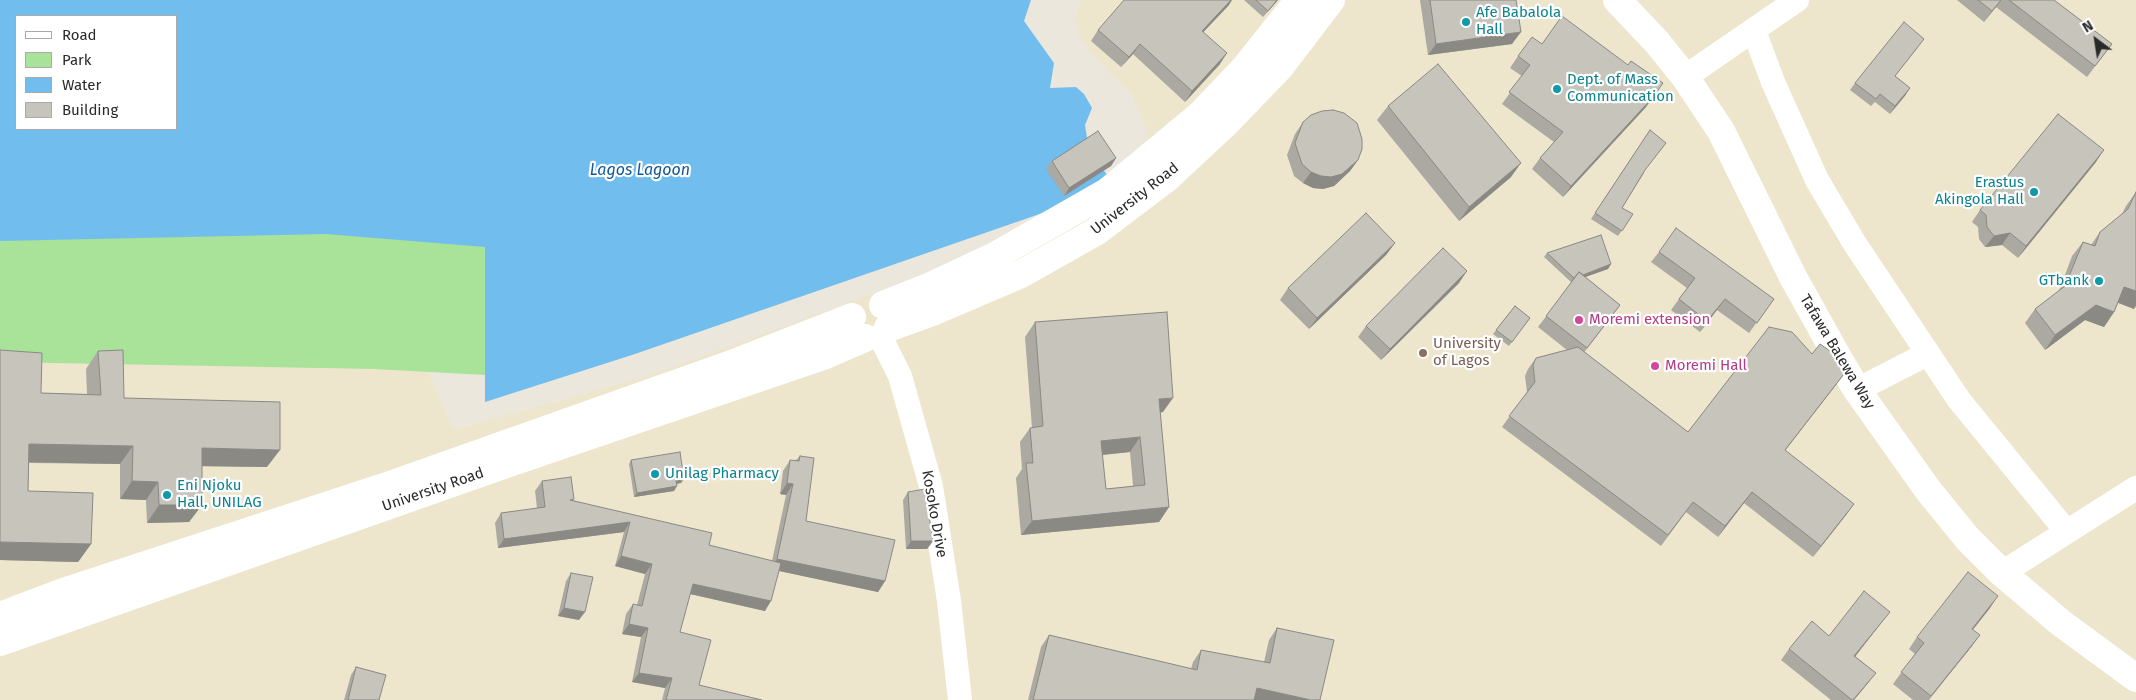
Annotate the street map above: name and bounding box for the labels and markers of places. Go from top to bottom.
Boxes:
place label: Afe Babalola Hall [1476,4,1561,39]
marker: Afe Babalola Hall [1460,16,1472,28]
place label: Dept. of Mass Communication [1567,71,1674,106]
marker: Dept. of Mass Communication [1551,83,1563,95]
place label: Erastus Akingola Hall [1935,174,2024,209]
marker: Erastus Akingola Hall [2028,186,2040,198]
place label: GTbank [2039,272,2089,290]
marker: GTbank [2093,275,2105,287]
place label: Moremi extension [1589,311,1710,329]
marker: Moremi extension [1573,314,1585,326]
place label: University of Lagos [1433,335,1501,370]
marker: University of Lagos [1417,347,1429,359]
place label: Moremi Hall [1665,357,1747,375]
marker: Moremi Hall [1649,360,1661,372]
place label: Unilag Pharmacy [665,465,779,483]
marker: Unilag Pharmacy [649,468,661,480]
place label: Eni Njoku Hall, UNILAG [177,477,262,512]
marker: Eni Njoku Hall, UNILAG [161,489,173,501]

